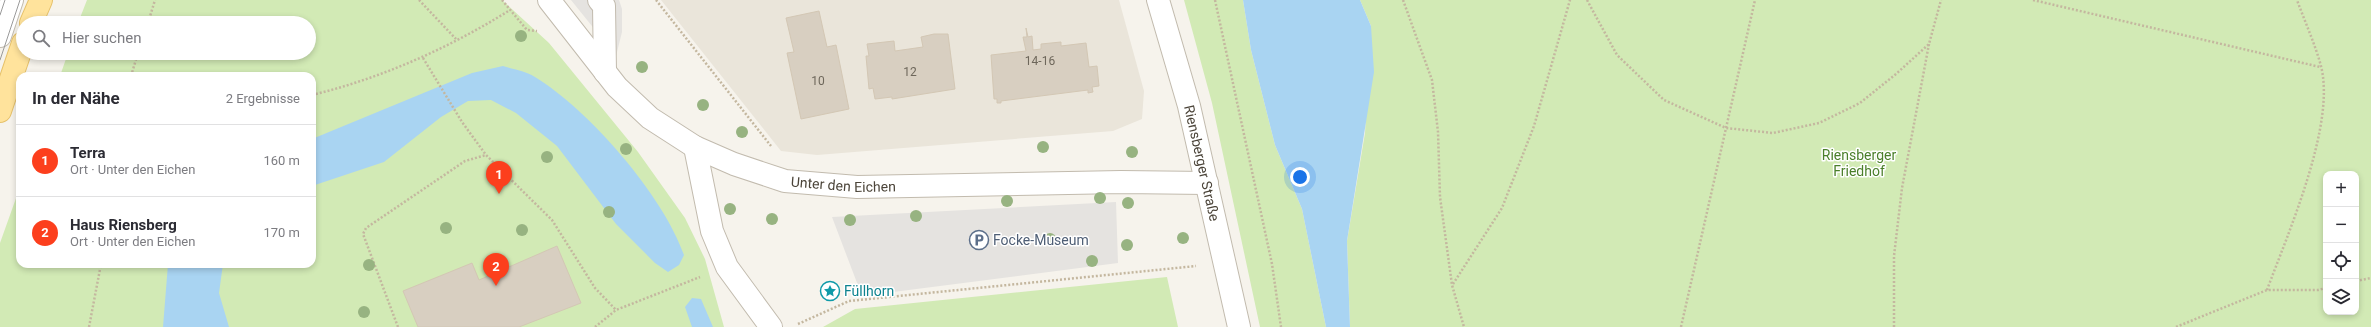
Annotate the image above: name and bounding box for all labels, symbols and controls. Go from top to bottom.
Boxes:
search box [16,16,316,60]
icon: search [30,27,52,49]
text: Hier suchen [62,29,141,47]
house number: 14-16 [1025,54,1055,68]
house number: 12 [903,65,917,79]
house number: 10 [811,74,825,88]
text: In der Nähe [32,88,120,108]
text: 2 Ergebnisse [226,91,300,106]
street label: Riensberger Straße [1181,103,1223,223]
text: Terra [70,144,106,162]
park label: Riensberger Friedhof [1822,147,1896,179]
text: 1 [41,153,49,168]
text: 160 m [263,153,300,168]
pin: 1 [486,161,512,194]
text: Ort · Unter den Eichen [70,162,195,177]
your location [1290,167,1310,187]
map controls [2323,171,2359,315]
button: + [2323,171,2359,207]
street label: Unter den Eichen [790,174,896,195]
button: − [2323,207,2359,243]
text: Haus Riensberg [70,216,177,234]
text: 2 [41,225,49,240]
text: 170 m [263,225,300,240]
parking icon: Focke-Museum [968,229,990,251]
place label: Focke-Museum [993,232,1089,248]
text: Ort · Unter den Eichen [70,234,195,249]
button: locate [2323,243,2359,279]
pin: 2 [483,253,509,286]
button: layers [2323,279,2359,315]
place icon: Füllhorn [819,280,841,302]
place label: Füllhorn [844,283,894,299]

